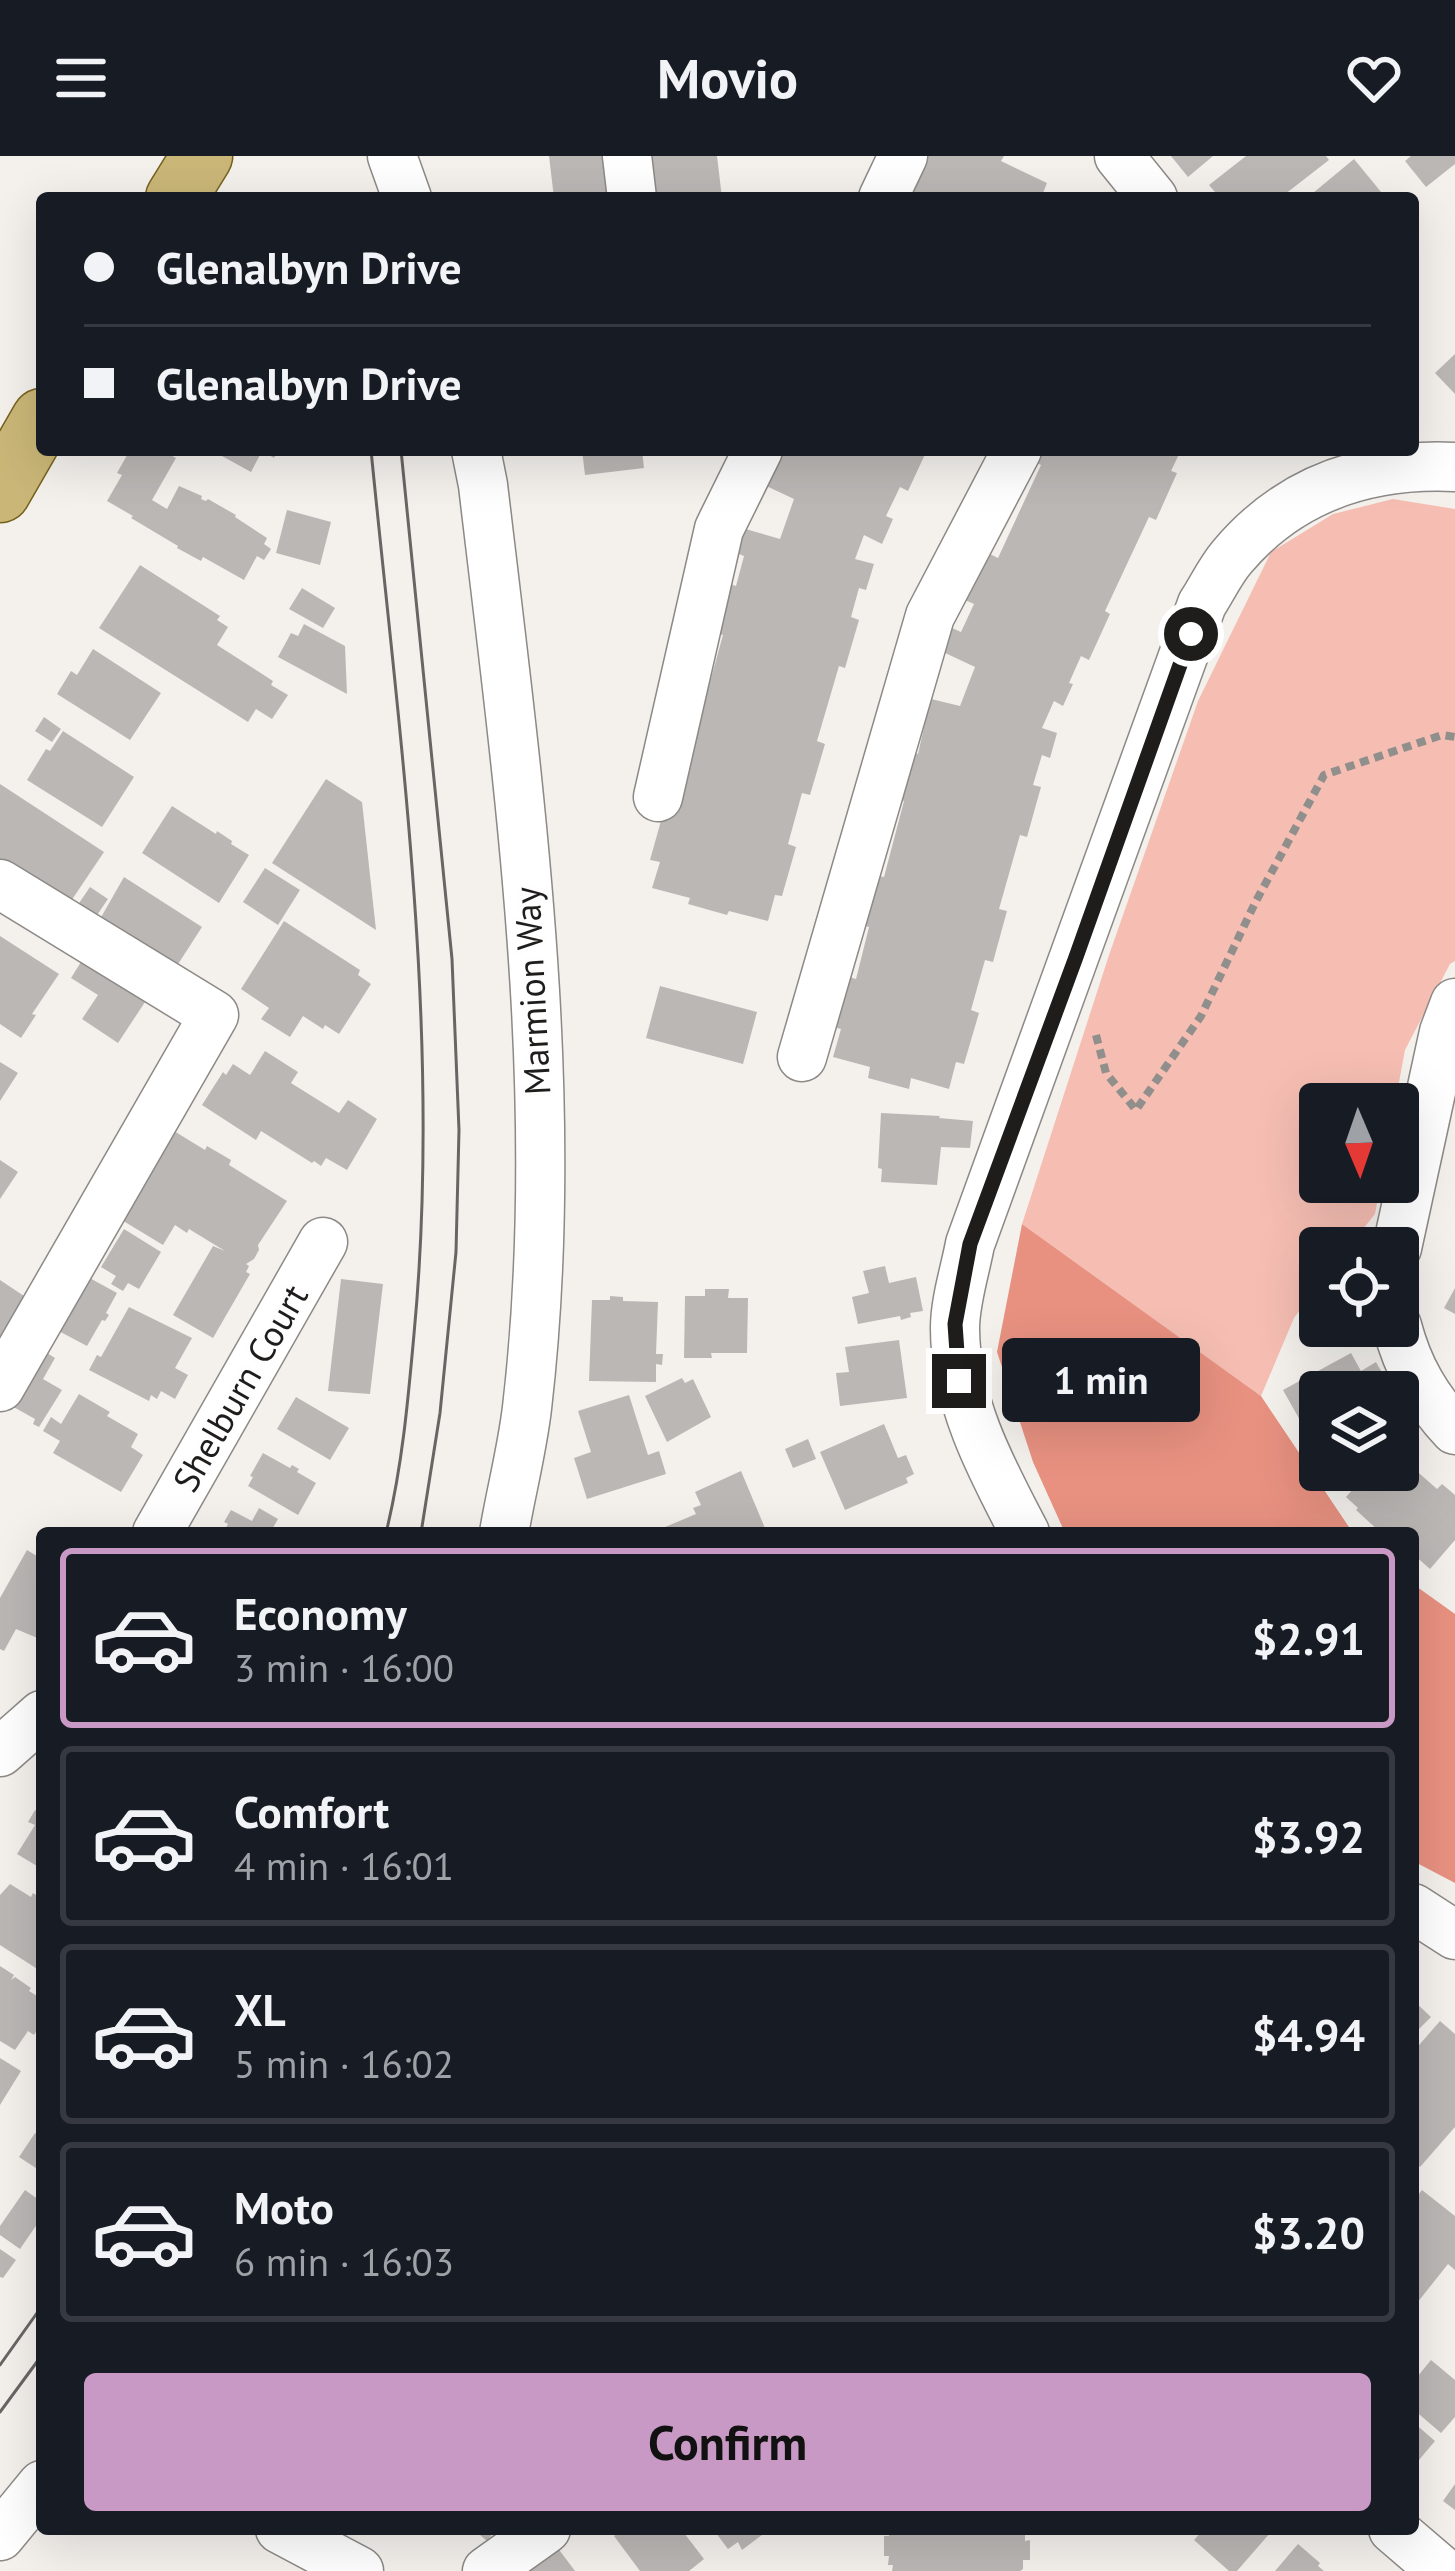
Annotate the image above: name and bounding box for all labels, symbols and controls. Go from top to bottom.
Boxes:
text: Movio [657,43,798,113]
icon: menu [48,45,114,111]
icon: heart [1341,45,1407,111]
text: Glenalbyn Drive [156,238,462,296]
text: Glenalbyn Drive [156,354,462,412]
route start [1164,607,1218,661]
street label: Marmion Way [503,886,560,1096]
north arrow [1299,1083,1419,1203]
map controls [1299,1083,1419,1491]
button: locate [1299,1227,1419,1347]
street label: Shelburn Court [161,1276,318,1500]
callout: 1 min [1001,1339,1199,1423]
route end [932,1354,986,1408]
text: 1 min [1053,1354,1149,1405]
button: layers [1299,1371,1419,1491]
icon: car [90,1584,198,1692]
text: Economy [234,1584,407,1642]
text: $2.91 [1252,1609,1365,1667]
text: 3 min · 16:00 [234,1642,454,1693]
icon: car [90,1782,198,1890]
text: Comfort [234,1782,389,1840]
text: $3.92 [1252,1807,1365,1865]
text: 4 min · 16:01 [234,1840,454,1891]
icon: car [90,1980,198,2088]
text: XL [234,1980,286,2038]
text: $4.94 [1252,2005,1365,2063]
text: 5 min · 16:02 [234,2038,454,2089]
icon: car [90,2178,198,2286]
text: Moto [234,2178,334,2236]
text: $3.20 [1252,2203,1365,2261]
text: 6 min · 16:03 [234,2236,454,2287]
button: Confirm [84,2373,1371,2511]

